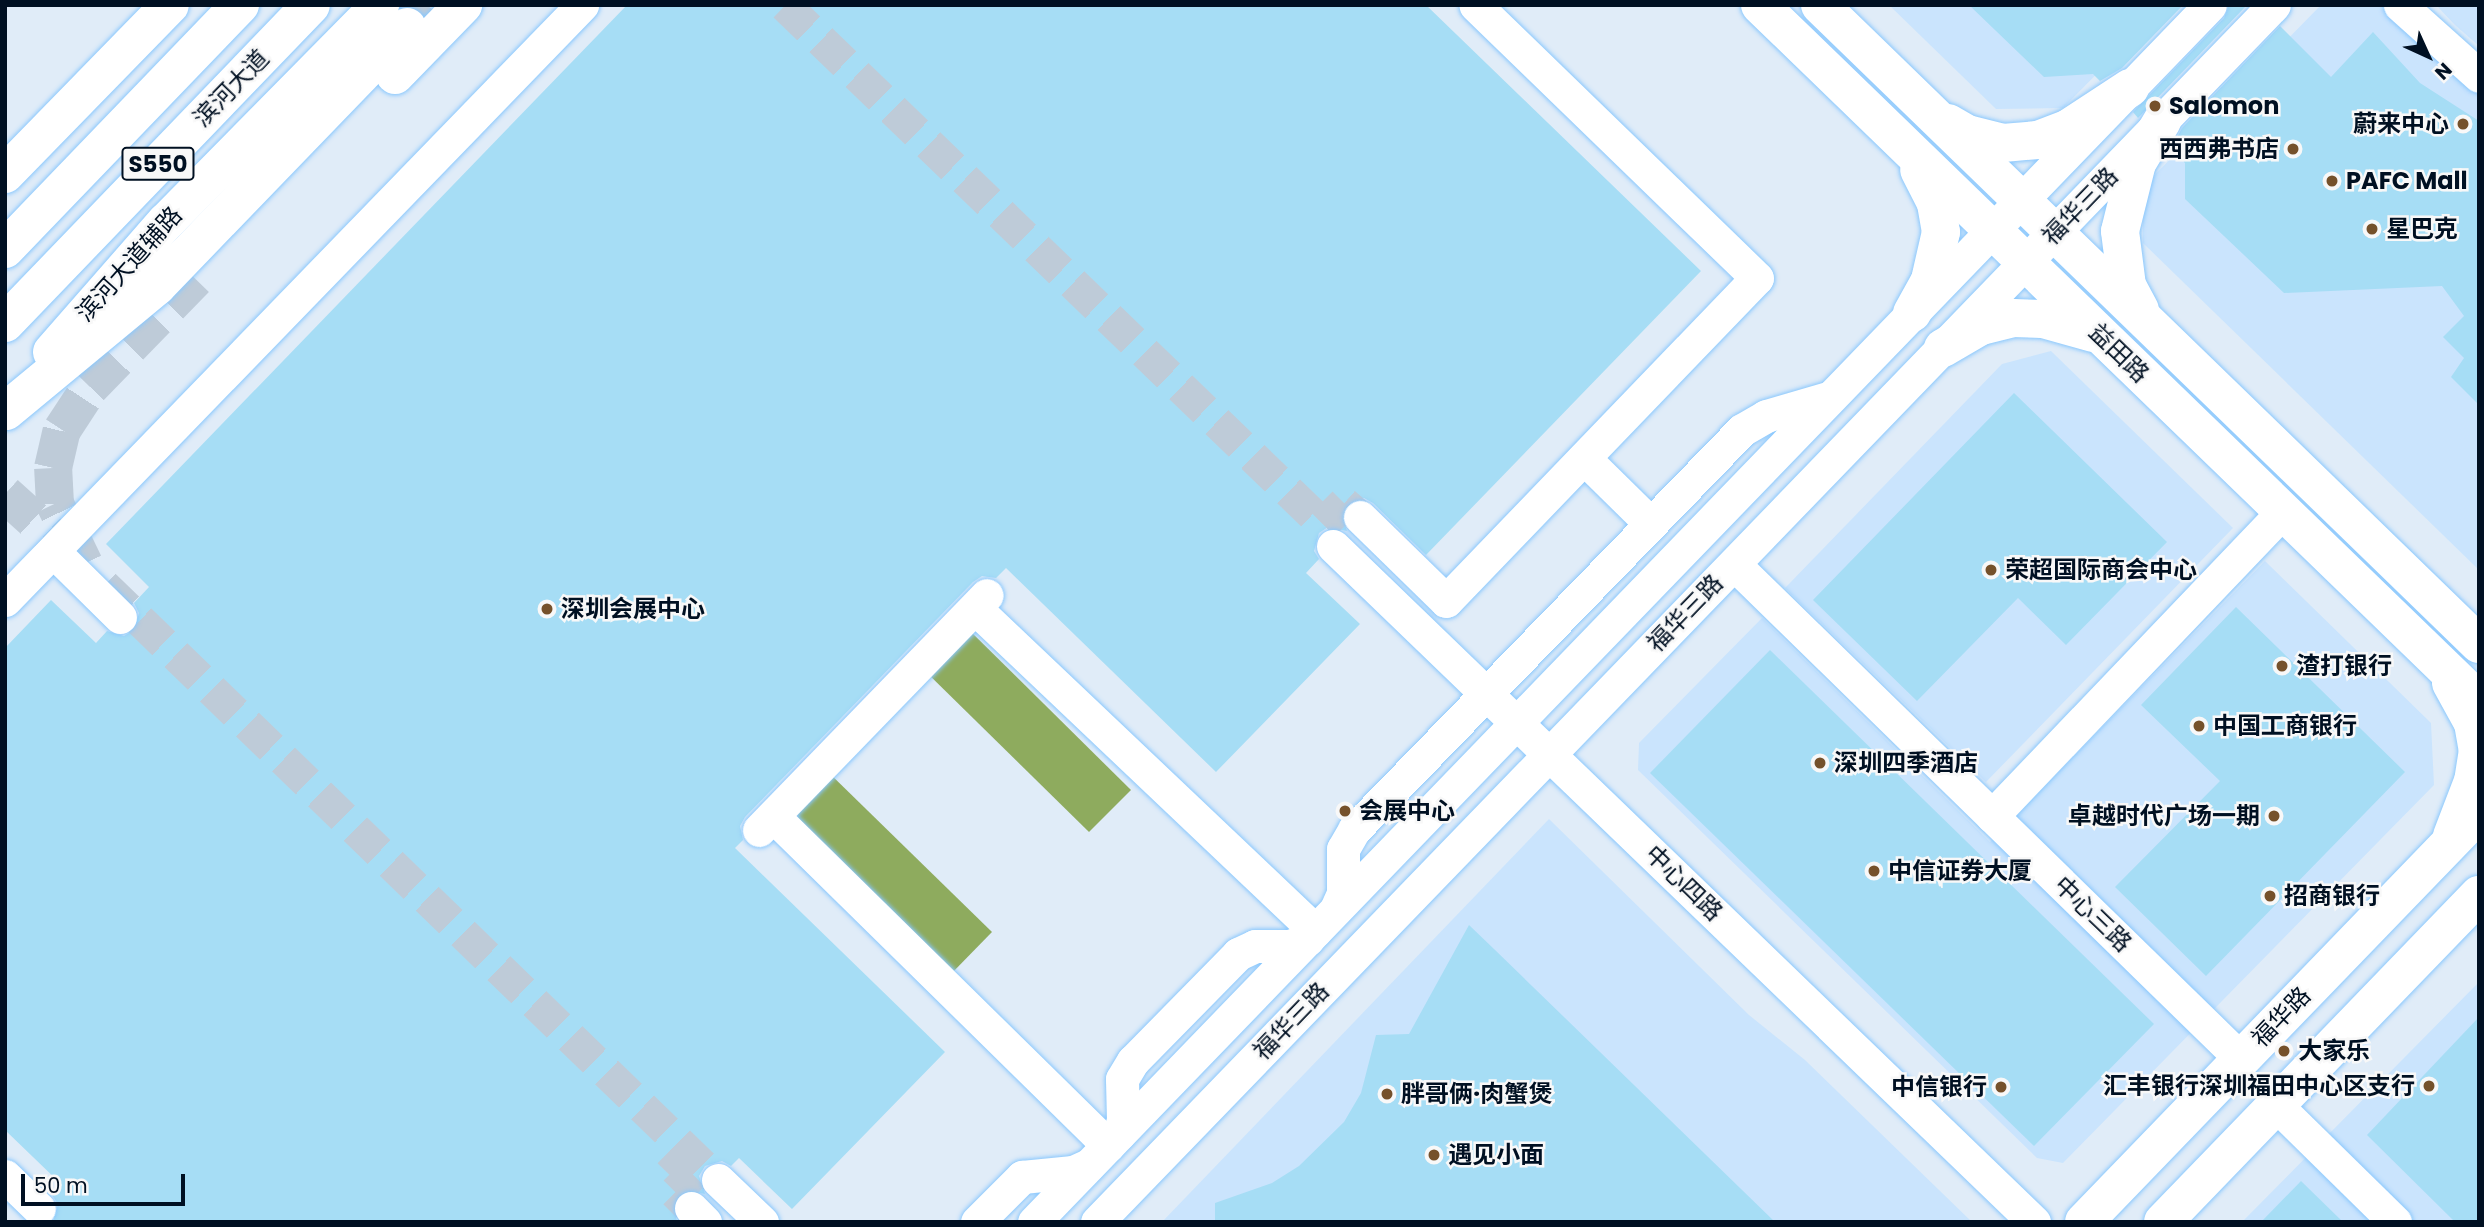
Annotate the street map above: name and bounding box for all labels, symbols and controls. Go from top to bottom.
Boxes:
north arrow [2393,21,2463,91]
street label: 滨河大道 [187,43,275,133]
text: N [2429,57,2458,86]
place label: Salomon [2169,92,2279,120]
marker: Salomon [2147,98,2163,114]
place label: 蔚来中心 [2353,110,2449,138]
marker: 蔚来中心 [2455,116,2471,132]
place label: 西西弗书店 [2159,135,2279,163]
marker: 西西弗书店 [2285,141,2301,157]
road number: S550 [121,144,195,183]
street label: 福华三路 [2036,161,2124,251]
place label: PAFC Mall [2346,167,2468,195]
marker: PAFC Mall [2324,173,2340,189]
street label: 滨河大道辅路 [70,201,188,327]
place label: 星巴克 [2386,215,2458,243]
marker: 星巴克 [2364,221,2380,237]
street label: 益田路 [2083,318,2155,388]
place label: 荣超国际商会中心 [2005,556,2197,584]
marker: 荣超国际商会中心 [1983,562,1999,578]
street label: 福华三路 [1641,568,1729,658]
place label: 深圳会展中心 [561,595,705,623]
marker: 深圳会展中心 [539,601,555,617]
place label: 渣打银行 [2296,652,2392,680]
marker: 渣打银行 [2274,658,2290,674]
place label: 中国工商银行 [2213,712,2357,740]
marker: 中国工商银行 [2191,718,2207,734]
place label: 深圳四季酒店 [1834,749,1978,777]
marker: 深圳四季酒店 [1812,755,1828,771]
place label: 会展中心 [1359,797,1455,825]
place label: 卓越时代广场一期 [2068,802,2260,830]
marker: 会展中心 [1337,803,1353,819]
marker: 卓越时代广场一期 [2266,808,2282,824]
street label: 中心四路 [1639,839,1729,927]
place label: 中信证券大厦 [1888,857,2032,885]
marker: 中信证券大厦 [1866,863,1882,879]
street label: 中心三路 [2048,870,2138,958]
place label: 招商银行 [2284,882,2380,910]
marker: 招商银行 [2262,888,2278,904]
street label: 福华三路 [1247,976,1335,1066]
street label: 福华路 [2246,981,2316,1053]
place label: 大家乐 [2298,1037,2370,1065]
marker: 大家乐 [2276,1043,2292,1059]
place label: 汇丰银行深圳福田中心区支行 [2103,1072,2415,1100]
place label: 中信银行 [1891,1073,1987,1101]
marker: 汇丰银行深圳福田中心区支行 [2421,1078,2437,1094]
marker: 中信银行 [1993,1079,2009,1095]
place label: 胖哥俩·肉蟹煲 [1401,1080,1552,1108]
marker: 胖哥俩·肉蟹煲 [1379,1086,1395,1102]
place label: 遇见小面 [1448,1141,1544,1169]
marker: 遇见小面 [1426,1147,1442,1163]
scale bar [24,1160,189,1204]
text: 50 m [34,1171,88,1200]

